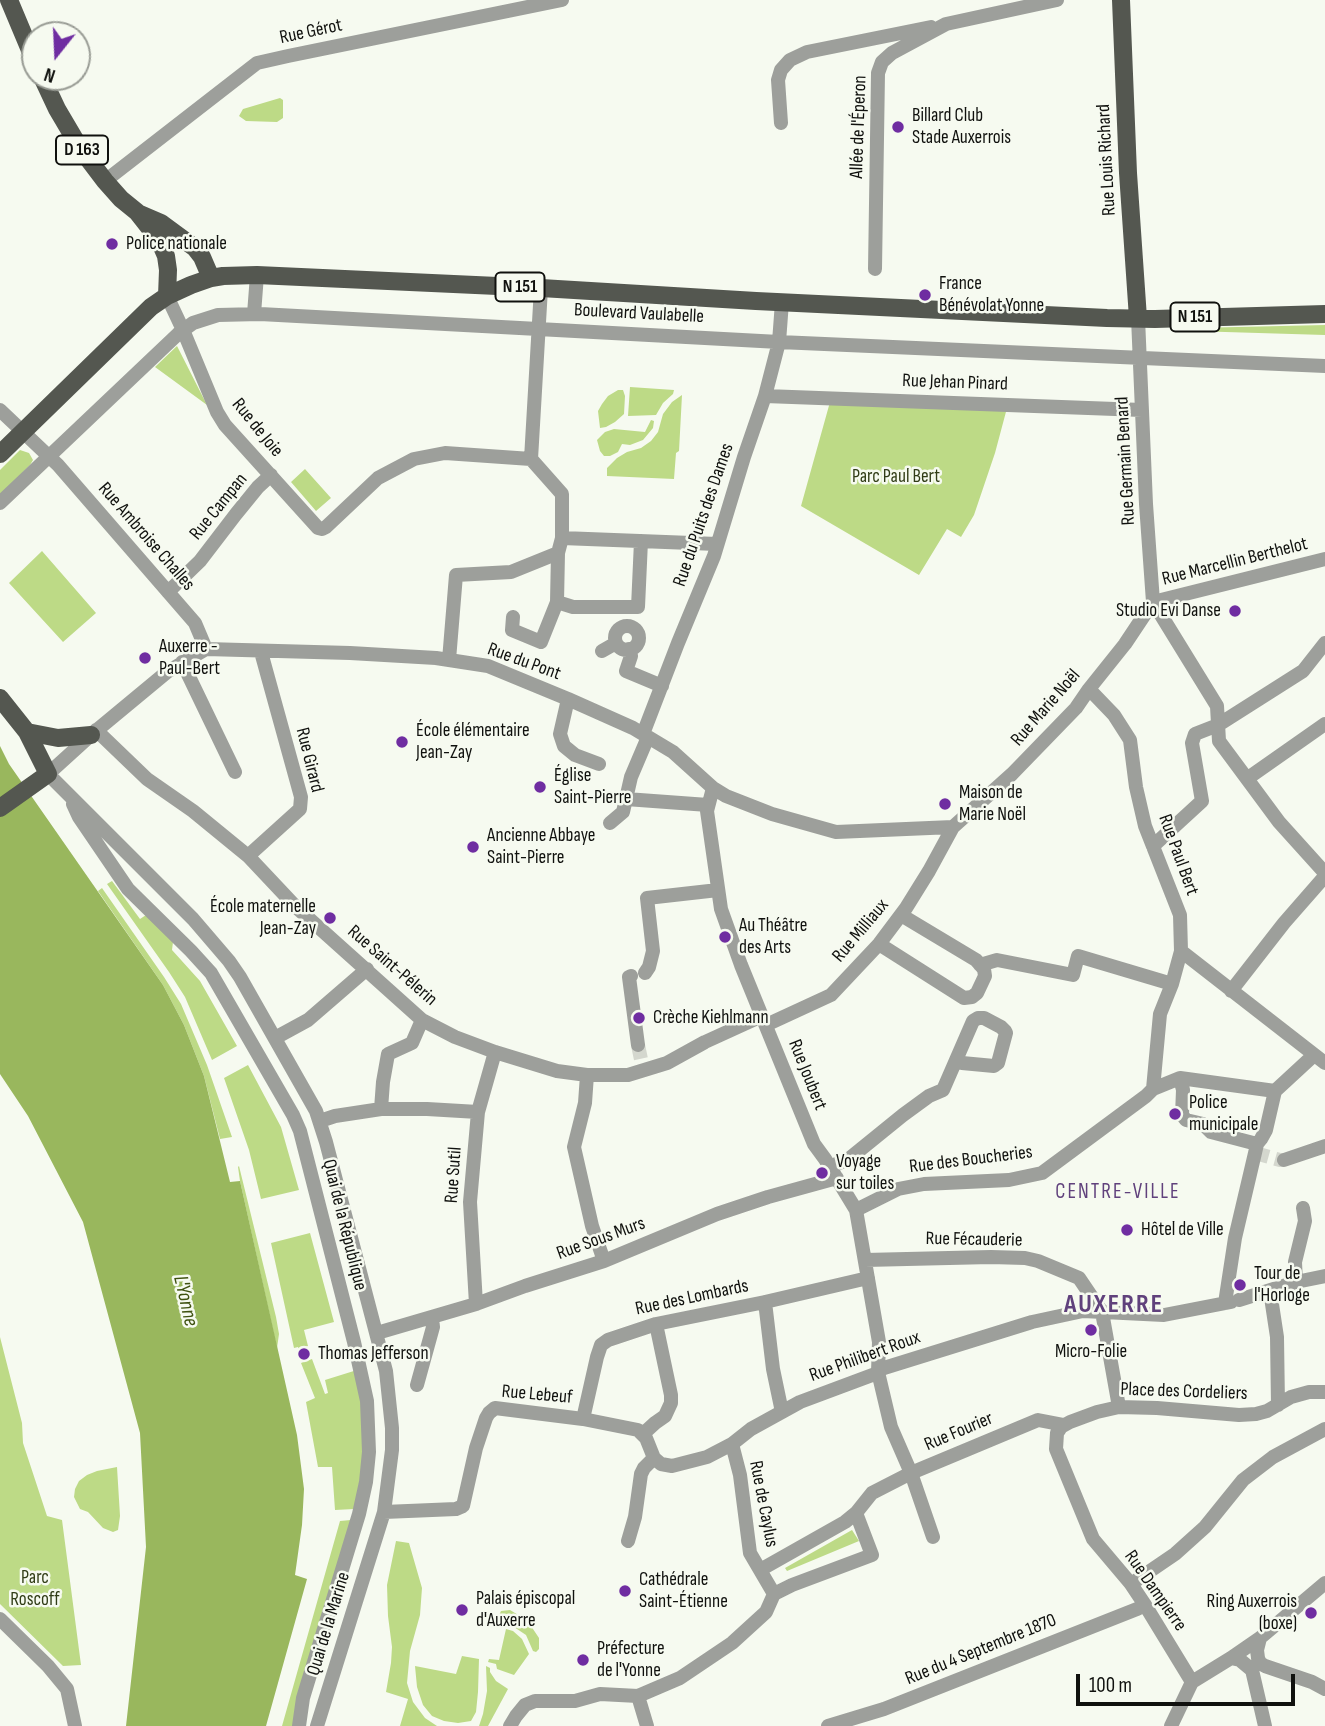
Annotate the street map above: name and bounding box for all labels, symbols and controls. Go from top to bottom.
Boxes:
street label: Rue Gérot [278,14,344,50]
north arrow [21,21,91,91]
text: N [42,62,58,87]
street label: Allée de l'Éperon [846,75,872,179]
street label: Rue Louis Richard [1093,104,1121,216]
place label: Billard Club Stade Auxerrois [912,105,1011,149]
marker: Billard Club Stade Auxerrois [890,119,906,135]
road number: D 163 [56,135,108,164]
place label: Police nationale [126,233,227,255]
marker: Police nationale [104,236,120,252]
road number: N 151 [496,272,544,302]
place label: France Bénévolat Yonne [939,273,1044,317]
marker: France Bénévolat Yonne [917,287,933,303]
street label: Boulevard Vaulabelle [573,299,705,329]
road number: N 151 [1170,302,1220,332]
street label: Rue Jehan Pinard [902,370,1008,396]
street label: Rue de Joie [226,394,288,462]
street label: Rue Germain Benard [1111,396,1141,526]
street label: Rue du Puits des Dames [669,440,739,590]
park label: Parc Paul Bert [852,466,940,488]
street label: Rue Campan [185,469,253,545]
street label: Rue Ambroise Challes [93,478,199,596]
street label: Rue Marcellin Berthelot [1160,533,1310,591]
place label: Studio Evi Danse [1116,600,1221,622]
marker: Studio Evi Danse [1227,603,1243,619]
place label: Auxerre - Paul-Bert [159,636,220,680]
street label: Rue du Pont [484,638,564,686]
marker: Auxerre - Paul-Bert [137,650,153,666]
street label: Rue Marie Noël [1006,665,1086,751]
place label: École élémentaire Jean-Zay [416,720,530,764]
street label: Rue Girard [290,725,328,795]
marker: École élémentaire Jean-Zay [394,734,410,750]
place label: Église Saint-Pierre [554,765,631,809]
marker: Église Saint-Pierre [532,779,548,795]
place label: Maison de Marie Noël [959,782,1026,826]
marker: Maison de Marie Noël [937,796,953,812]
street label: Rue Paul Bert [1153,811,1203,899]
place label: Ancienne Abbaye Saint-Pierre [487,825,595,869]
marker: Ancienne Abbaye Saint-Pierre [465,839,481,855]
street label: Rue Milliaux [828,895,894,967]
place label: École maternelle Jean-Zay [210,896,316,940]
marker: École maternelle Jean-Zay [322,910,338,926]
place label: Au Théâtre des Arts [739,915,807,959]
street label: Rue Saint-Pélerin [343,921,441,1011]
marker: Au Théâtre des Arts [717,929,733,945]
place label: Crèche Kiehlmann [653,1007,769,1029]
marker: Crèche Kiehlmann [631,1010,647,1026]
street label: Rue Joubert [783,1036,831,1114]
place label: Police municipale [1189,1092,1258,1136]
marker: Police municipale [1167,1106,1183,1122]
street label: Rue des Boucheries [908,1141,1034,1179]
street label: Rue Sutil [441,1146,467,1204]
place label: Voyage sur toiles [836,1151,894,1195]
street label: Quai de la République [317,1157,371,1293]
marker: Voyage sur toiles [814,1165,830,1181]
district label: CENTRE-VILLE [1057,1180,1179,1206]
street label: Rue Sous Murs [554,1212,648,1266]
place label: Hôtel de Ville [1141,1219,1224,1241]
marker: Hôtel de Ville [1119,1222,1135,1238]
street label: Rue Fécauderie [925,1228,1023,1252]
place label: Tour de l'Horloge [1254,1263,1310,1307]
water label: L'Yonne [167,1273,203,1329]
street label: Rue des Lombards [634,1275,750,1321]
marker: Tour de l'Horloge [1232,1277,1248,1293]
district label: AUXERRE [1065,1289,1163,1321]
marker: Micro-Folie [1083,1322,1099,1338]
street label: Rue Philibert Roux [807,1326,923,1388]
place label: Micro-Folie [1055,1341,1127,1363]
place label: Thomas Jefferson [318,1343,429,1365]
marker: Thomas Jefferson [296,1346,312,1362]
street label: Place des Cordeliers [1120,1378,1248,1406]
street label: Rue Lebeuf [501,1381,573,1409]
street label: Rue Fourier [921,1407,997,1457]
street label: Rue de Caylus [743,1459,783,1549]
street label: Rue Dampierre [1119,1546,1191,1636]
park label: Parc Roscoff [10,1567,60,1611]
place label: Cathédrale Saint-Étienne [639,1569,728,1613]
street label: Quai de la Marine [302,1570,356,1678]
marker: Cathédrale Saint-Étienne [617,1583,633,1599]
place label: Palais épiscopal d'Auxerre [476,1588,575,1632]
place label: Ring Auxerrois (boxe) [1207,1591,1297,1635]
marker: Palais épiscopal d'Auxerre [454,1602,470,1618]
marker: Ring Auxerrois (boxe) [1303,1605,1319,1621]
street label: Rue du 4 Septembre 1870 [902,1609,1060,1691]
place label: Préfecture de l'Yonne [597,1638,665,1682]
marker: Préfecture de l'Yonne [575,1652,591,1668]
scale bar [1080,1660,1299,1704]
text: 100 m [1089,1673,1132,1698]

